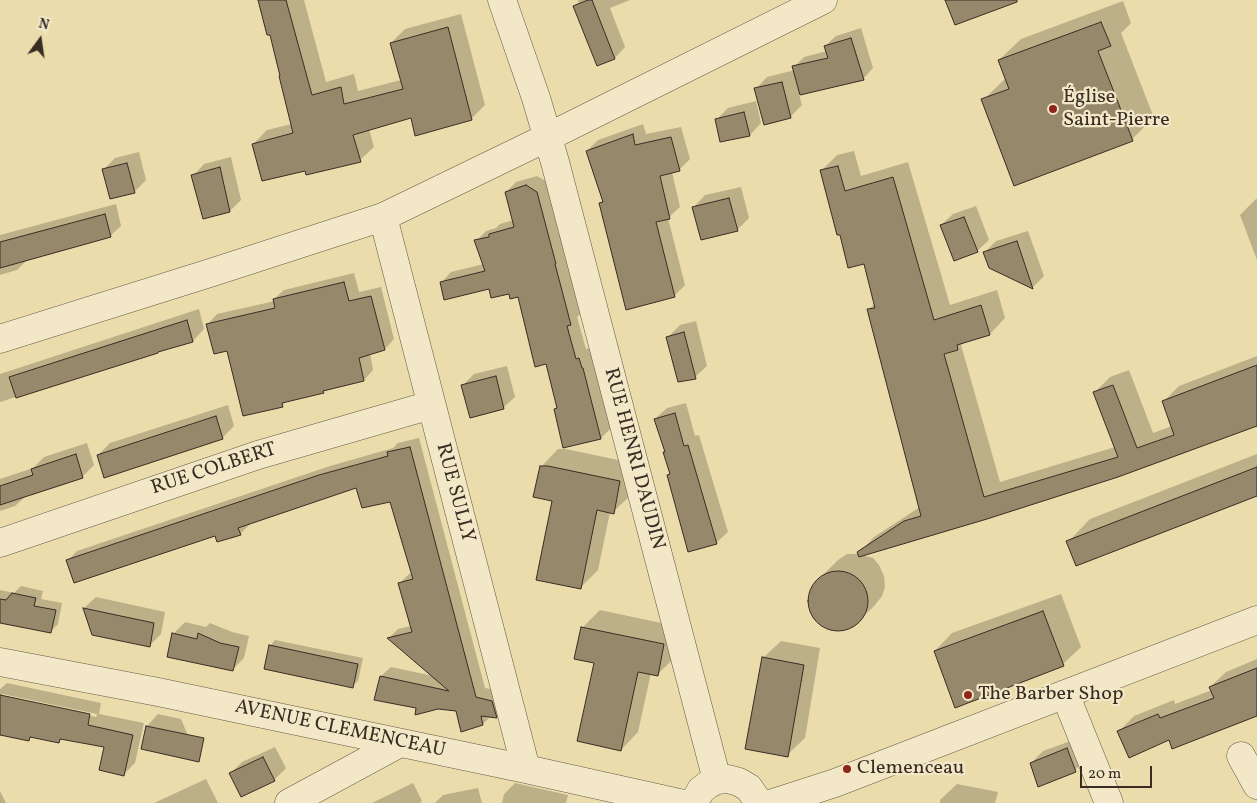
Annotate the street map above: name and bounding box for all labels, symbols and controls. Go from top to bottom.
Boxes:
north arrow [15,15,65,65]
text: N [37,15,51,35]
place label: Église Saint-Pierre [1063,86,1170,133]
marker: Église Saint-Pierre [1047,103,1059,115]
street label: RUE HENRI DAUDIN [597,365,669,553]
street label: RUE COLBERT [148,438,280,502]
street label: RUE SULLY [429,441,479,545]
place label: The Barber Shop [978,683,1123,707]
marker: The Barber Shop [962,689,974,701]
street label: AVENUE CLEMENCEAU [233,696,447,764]
scale bar [1082,756,1154,788]
place label: Clemenceau [857,757,964,781]
marker: Clemenceau [841,763,853,775]
text: 20 m [1088,764,1121,785]

